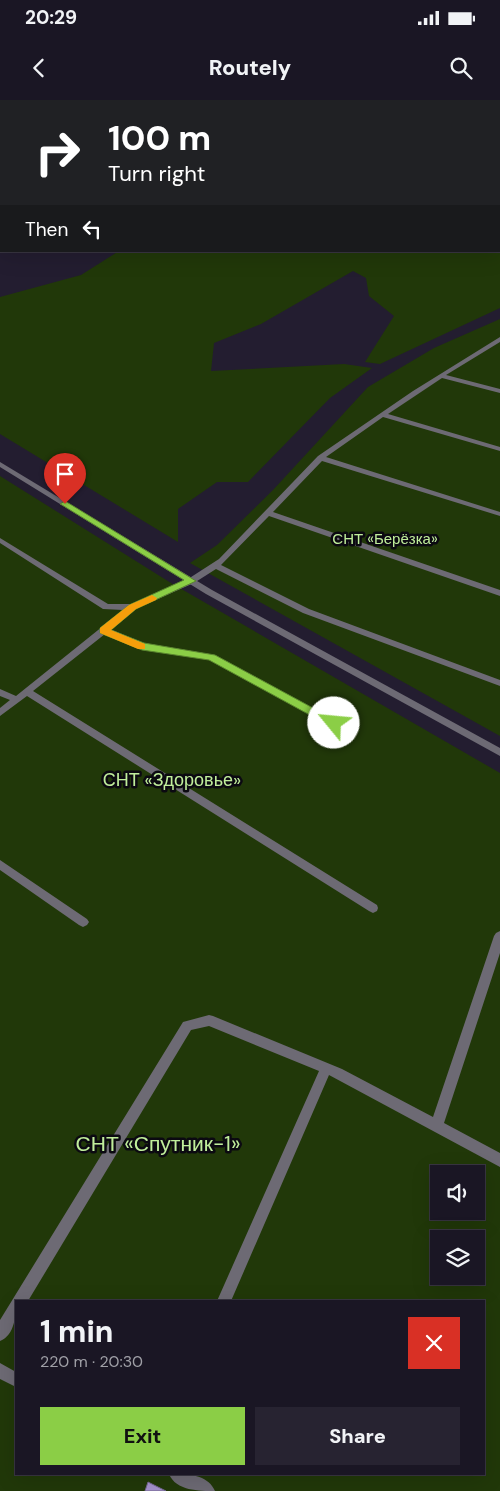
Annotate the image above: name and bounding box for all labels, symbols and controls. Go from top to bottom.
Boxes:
text: 20:29 [25,5,77,30]
text: Routely [209,53,291,82]
icon: back [25,54,53,82]
icon: search [447,54,475,82]
text: 100 m [108,115,211,161]
icon: right [25,120,90,185]
text: Turn right [108,159,205,188]
icon: left [78,215,106,243]
text: Then [25,217,68,242]
pin [44,453,86,504]
icon: arrive [51,460,79,488]
park label: СНТ «Берёзка» [332,529,438,549]
position arrow [307,696,359,748]
park label: СНТ «Здоровье» [103,768,241,792]
park label: СНТ «Спутник-1» [76,1130,240,1158]
map controls [430,1165,485,1285]
button: sound [430,1165,485,1220]
button: layers [430,1230,485,1285]
text: 1 min [40,1312,113,1351]
button: close [408,1317,460,1369]
text: 220 m · 20:30 [40,1351,143,1372]
button: Exit [40,1407,245,1465]
button: Share [255,1407,460,1465]

